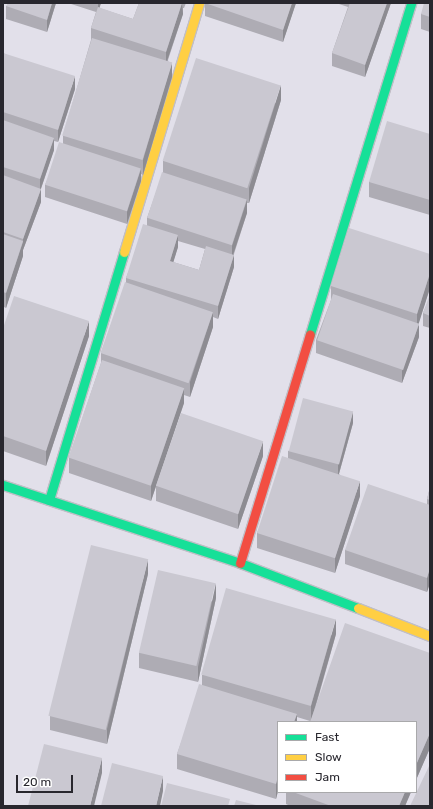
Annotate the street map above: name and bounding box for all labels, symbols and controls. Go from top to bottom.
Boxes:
legend [277,721,417,793]
text: Fast [315,730,339,744]
text: Slow [315,750,342,764]
scale bar [18,767,75,793]
text: Jam [315,770,340,784]
text: 20 m [23,775,51,789]

